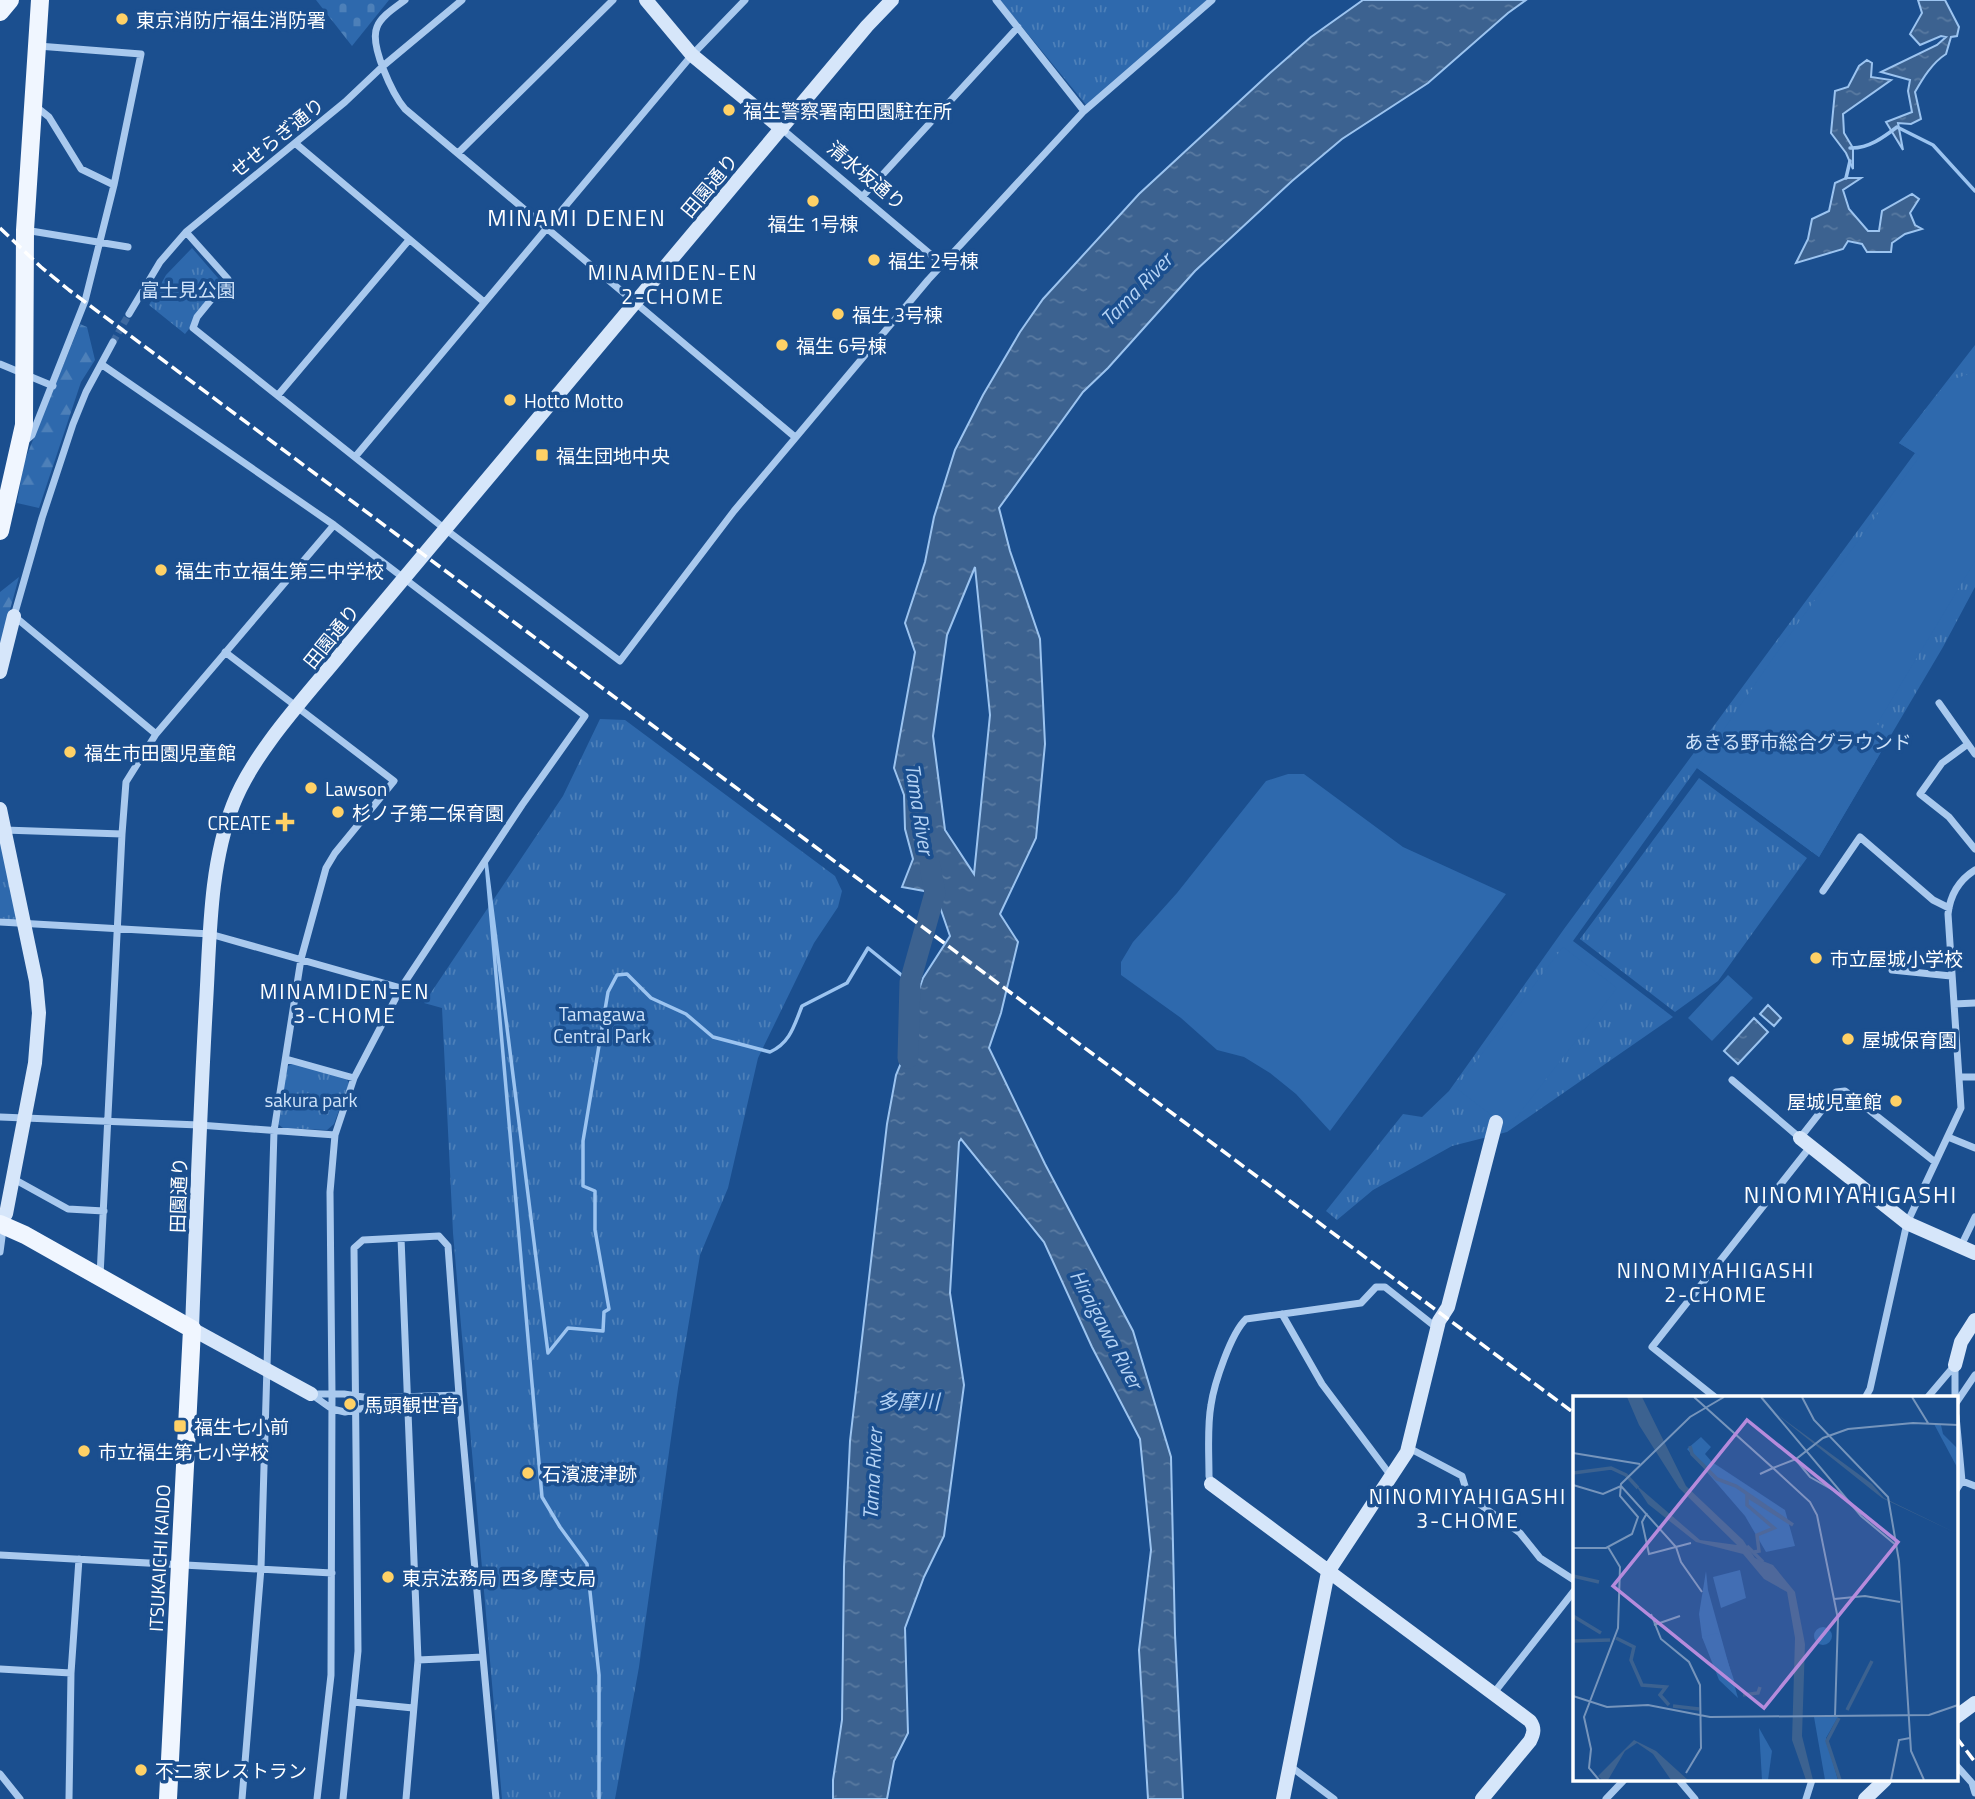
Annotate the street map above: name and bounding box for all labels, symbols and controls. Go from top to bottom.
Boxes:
place label: 東京消防庁福生消防署 [136,5,326,34]
marker: 東京消防庁福生消防署 [114,11,130,27]
street label: せせらぎ通り [224,90,330,184]
place label: 福生警察署南田園駐在所 [743,96,952,125]
marker: 福生警察署南田園駐在所 [721,102,737,118]
street label: 清水坂通り [821,133,913,217]
street label: 田園通り [673,147,745,223]
marker: 福生 1号棟 [805,193,821,209]
district label: MINAMI DENEN [487,200,667,235]
place label: 福生 1号棟 [768,209,858,238]
water label: Tama River [1093,243,1181,333]
place label: 福生 2号棟 [888,246,979,275]
marker: 福生 2号棟 [866,252,882,268]
district label: MINAMIDEN-EN 2-CHOME [588,256,758,312]
park label: 富士見公園 [140,275,236,304]
place label: 福生 3号棟 [852,300,943,329]
marker: 福生 3号棟 [830,306,846,322]
place label: 福生 6号棟 [796,331,887,360]
marker: 福生 6号棟 [774,337,790,353]
place label: Hotto Motto [524,386,623,415]
marker: Hotto Motto [502,392,518,408]
place label: 福生団地中央 [556,441,670,470]
marker: 福生団地中央 [534,447,550,463]
place label: 福生市立福生第三中学校 [175,556,384,585]
marker: 福生市立福生第三中学校 [153,562,169,578]
street label: 田園通り [296,597,366,675]
park label: あきる野市総合グラウンド [1684,727,1912,756]
place label: 福生市田園児童館 [84,738,236,767]
marker: 福生市田園児童館 [62,744,78,760]
water label: Tama River [897,761,943,859]
place label: Lawson [325,774,387,803]
marker: Lawson [303,780,319,796]
place label: 杉ノ子第二保育園 [352,798,504,827]
marker: 杉ノ子第二保育園 [330,804,346,820]
place label: CREATE [208,808,271,837]
marker: CREATE [277,814,293,830]
place label: 市立屋城小学校 [1830,944,1963,973]
marker: 市立屋城小学校 [1808,950,1824,966]
district label: MINAMIDEN-EN 3-CHOME [260,975,430,1031]
park label: Tamagawa Central Park [553,999,651,1050]
place label: 屋城保育園 [1862,1025,1957,1054]
marker: 屋城保育園 [1840,1031,1856,1047]
park label: sakura park [264,1085,358,1114]
place label: 屋城児童館 [1787,1087,1882,1116]
marker: 屋城児童館 [1888,1093,1904,1109]
street label: 田園通り [162,1157,194,1233]
district label: NINOMIYAHIGASHI [1744,1177,1958,1212]
district label: NINOMIYAHIGASHI 2-CHOME [1617,1254,1815,1310]
water label: Hiraigawa River [1062,1264,1153,1396]
water label: 多摩川 [877,1385,941,1417]
place label: 馬頭観世音 [364,1390,459,1419]
marker: 馬頭観世音 [342,1396,358,1412]
inset map [1573,1396,1958,1782]
place label: 福生七小前 [194,1412,289,1441]
marker: 福生七小前 [172,1418,188,1434]
water label: Tama River [854,1425,891,1521]
place label: 市立福生第七小学校 [98,1437,269,1466]
marker: 市立福生第七小学校 [76,1443,92,1459]
place label: 石濱渡津跡 [542,1459,637,1488]
marker: 石濱渡津跡 [520,1465,536,1481]
district label: NINOMIYAHIGASHI 3-CHOME [1369,1480,1567,1536]
street label: ITSUKAICHI KAIDO [141,1484,177,1632]
place label: 東京法務局 西多摩支局 [402,1563,596,1592]
marker: 東京法務局 西多摩支局 [380,1569,396,1585]
place label: 不二家レストラン [155,1756,307,1785]
marker: 不二家レストラン [133,1762,149,1778]

